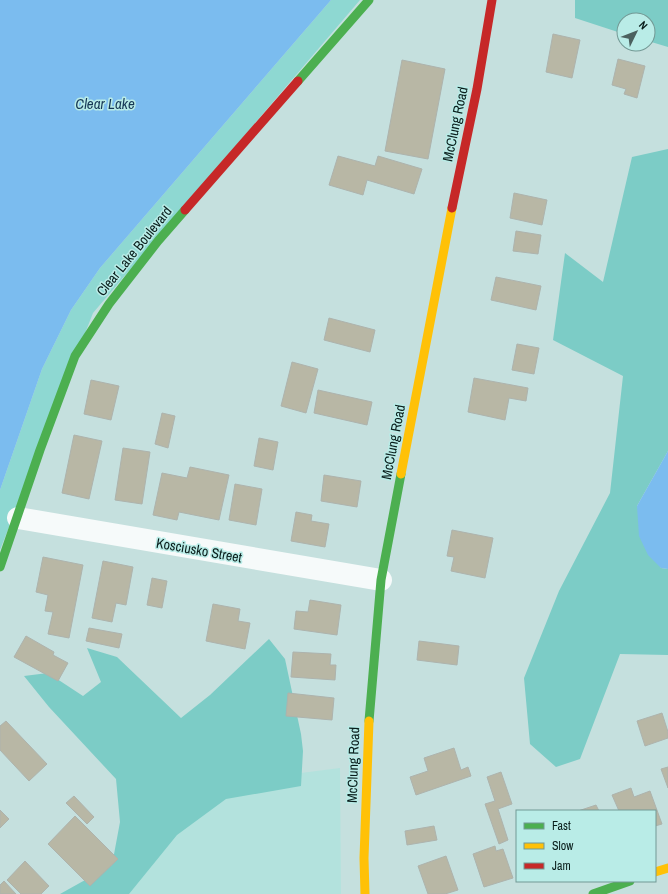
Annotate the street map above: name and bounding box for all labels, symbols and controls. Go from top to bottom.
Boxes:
north arrow [616,12,656,52]
text: N [636,18,651,32]
street label: McClung Road [438,85,472,163]
water label: Clear Lake [75,93,135,114]
street label: Clear Lake Boulevard [92,202,176,300]
street label: McClung Road [377,403,409,481]
street label: Kosciusko Street [155,534,243,566]
street label: McClung Road [343,727,363,803]
legend [516,810,656,882]
text: Fast [552,818,571,834]
text: Slow [552,838,574,854]
text: Jam [552,858,571,874]

